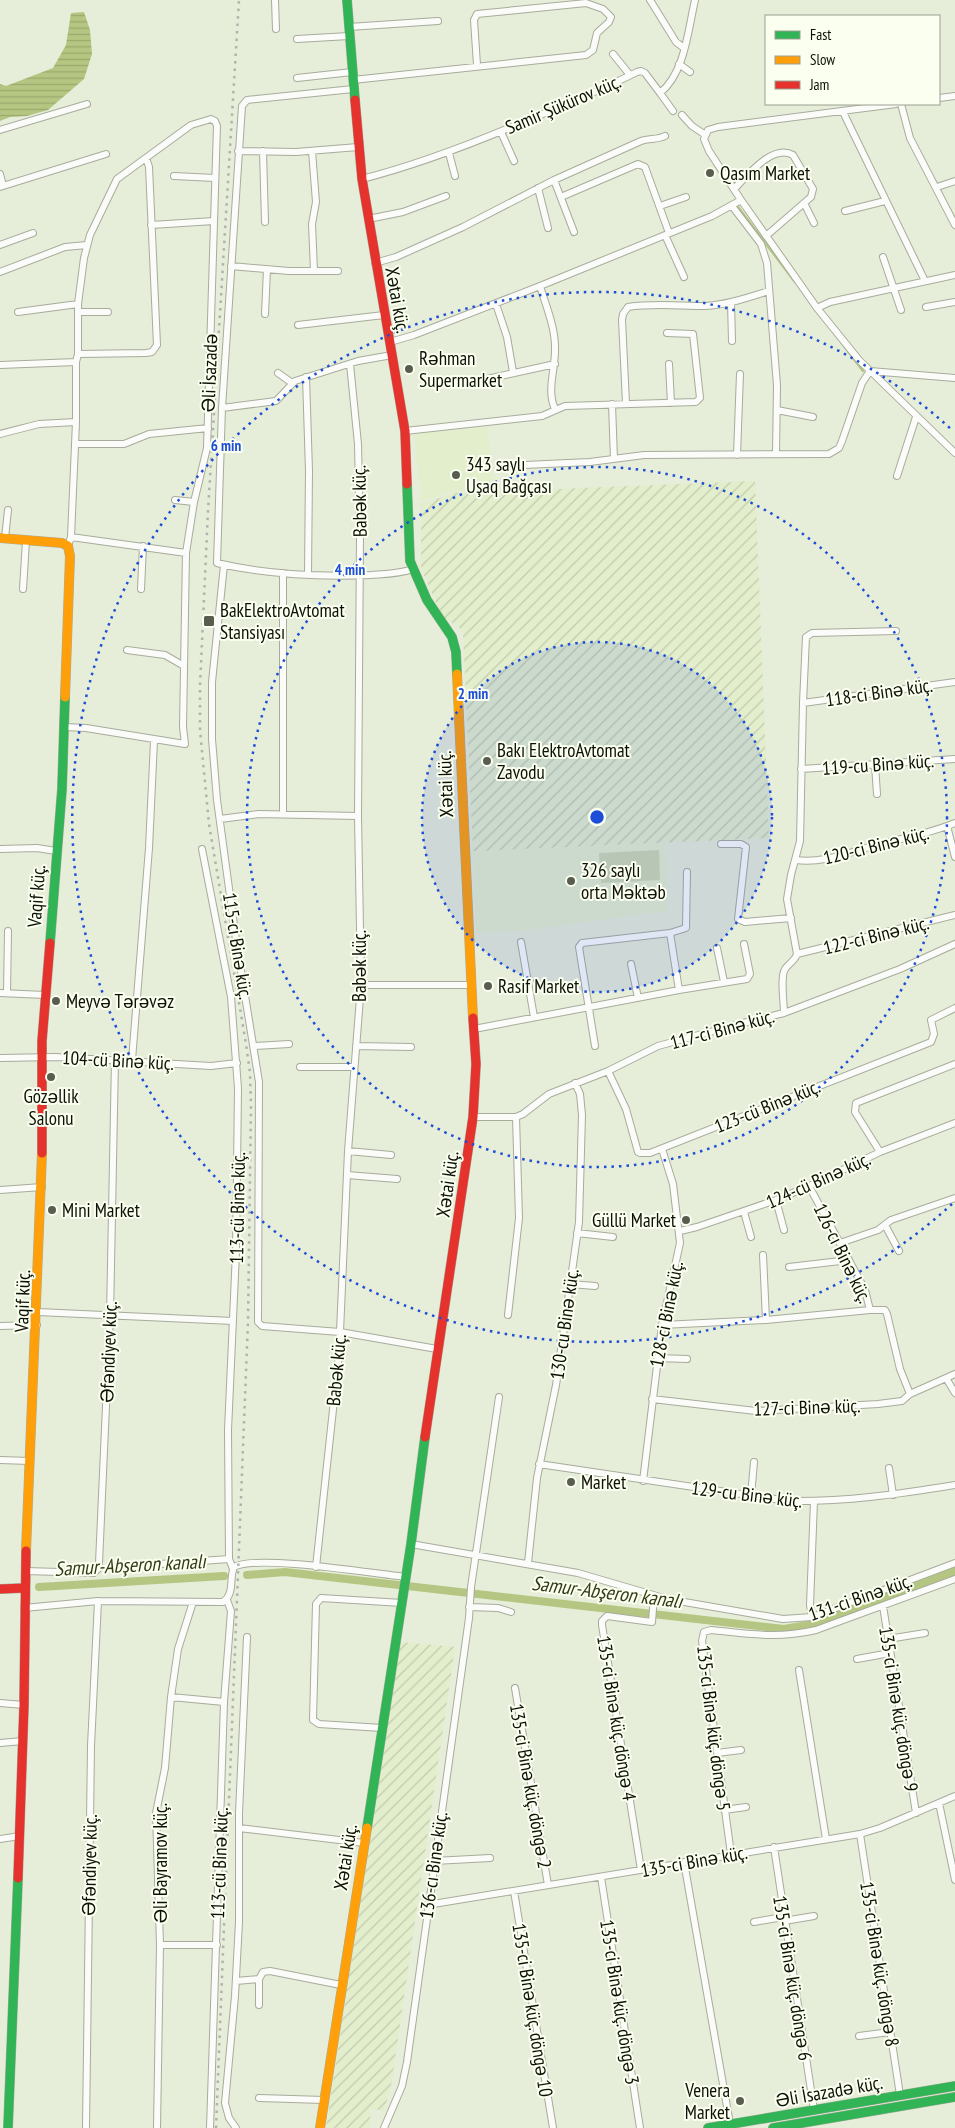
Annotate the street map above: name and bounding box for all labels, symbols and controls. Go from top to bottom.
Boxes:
legend [765,15,940,105]
text: Fast [810,25,831,44]
text: Slow [810,50,835,69]
street label: Samir Şükürov küç. [502,69,624,139]
text: Jam [809,75,829,94]
place label: Qasım Market [720,161,811,185]
marker: Qasım Market [704,167,716,179]
street label: Xətai küç. [380,265,416,335]
street label: Əli İsazadə [196,333,222,413]
place label: Rəhman Supermarket [419,346,503,392]
marker: Rəhman Supermarket [403,363,415,375]
text: 6 min [211,436,241,455]
place label: 343 saylı Uşaq Bağçası [466,452,552,498]
street label: Babək küç. [346,465,372,537]
marker: 343 saylı Uşaq Bağçası [450,469,462,481]
text: 4 min [335,560,365,579]
place label: BakElektroAvtomat Stansiyası [220,598,345,644]
marker: BakElektroAvtomat Stansiyası [202,614,216,628]
street label: 118-ci Binə küç. [824,673,934,711]
text: 2 min [458,684,488,703]
place label: Bakı ElektroAvtomat Zavodu [497,738,631,784]
street label: 119-cu Binə küç. [821,748,935,780]
street label: Xətai küç. [432,750,458,818]
marker: Bakı ElektroAvtomat Zavodu [481,755,493,767]
centre of rings [588,808,606,826]
street label: 120-ci Binə küç. [821,820,931,870]
place label: 326 saylı orta Məktəb [581,858,666,904]
street label: Vaqif küç. [22,864,50,929]
marker: 326 saylı orta Məktəb [565,875,577,887]
street label: 115-ci Binə küç. [218,891,258,1001]
street label: 122-ci Binə küç. [821,910,931,960]
street label: Babək küç. [347,930,371,1002]
place label: Rasif Market [498,974,580,998]
marker: Rasif Market [482,980,494,992]
place label: Meyvə Tərəvəz [66,989,174,1013]
marker: Meyvə Tərəvəz [50,995,62,1007]
street label: 117-ci Binə küç. [667,1004,777,1054]
street label: 104-cü Binə küç. [61,1045,175,1075]
marker: Gözəllik Salonu [45,1071,57,1083]
street label: 123-cü Binə küç. [711,1074,823,1138]
place label: Gözəllik Salonu [23,1084,79,1130]
street label: 124-cü Binə küç. [762,1146,874,1214]
street label: Xətai küç. [430,1149,464,1219]
street label: 113-cü Binə küç. [224,1152,250,1264]
place label: Mini Market [62,1198,141,1222]
street label: 126-cı Binə küç. [809,1199,877,1307]
marker: Mini Market [46,1204,58,1216]
place label: Güllü Market [592,1208,677,1232]
marker: Güllü Market [680,1214,692,1226]
street label: 128-ci Binə küç. [644,1259,688,1369]
street label: 130-cu Binə küç. [544,1267,584,1381]
street label: Vaqif küç. [9,1269,35,1334]
street label: Əfəndiyev küç. [94,1301,122,1403]
street label: Babək küç. [321,1333,351,1407]
street label: 127-ci Binə küç. [753,1393,861,1421]
place label: Market [581,1470,627,1494]
street label: 129-cu Binə küç. [690,1475,804,1513]
marker: Market [565,1476,577,1488]
water label: Samur-Abşeron kanalı [54,1548,208,1582]
street label: 131-ci Binə küç. [805,1568,915,1626]
water label: Samur-Abşeron kanalı [530,1570,685,1614]
street label: 135-ci Binə küç. döngə 9 [874,1625,924,1793]
street label: 135-ci Binə küç. döngə 4 [592,1634,642,1803]
street label: 135-ci Binə küç. döngə 5 [692,1644,736,1812]
street label: 135-ci Binə küç. döngə 2 [505,1702,557,1870]
street label: Əli Bayramov küç. [148,1803,172,1923]
street label: 113-cü Binə küç. [205,1807,233,1919]
street label: 136-cı Binə küç. [414,1810,452,1920]
street label: Əfəndiyev küç. [76,1814,102,1916]
street label: Xətai küç. [328,1822,362,1892]
street label: 135-ci Binə küç. [639,1840,749,1882]
street label: 135-ci Binə küç. döngə 8 [855,1880,905,2048]
street label: 135-ci Binə küç. döngə 6 [768,1894,818,2062]
street label: 135-ci Binə küç. döngə 3 [595,1918,645,2086]
street label: 135-ci Binə küç. döngə 10 [507,1922,559,2098]
street label: Əli İsazadə küç. [774,2070,884,2112]
place label: Venera Market [684,2078,731,2124]
marker: Venera Market [734,2095,746,2107]

